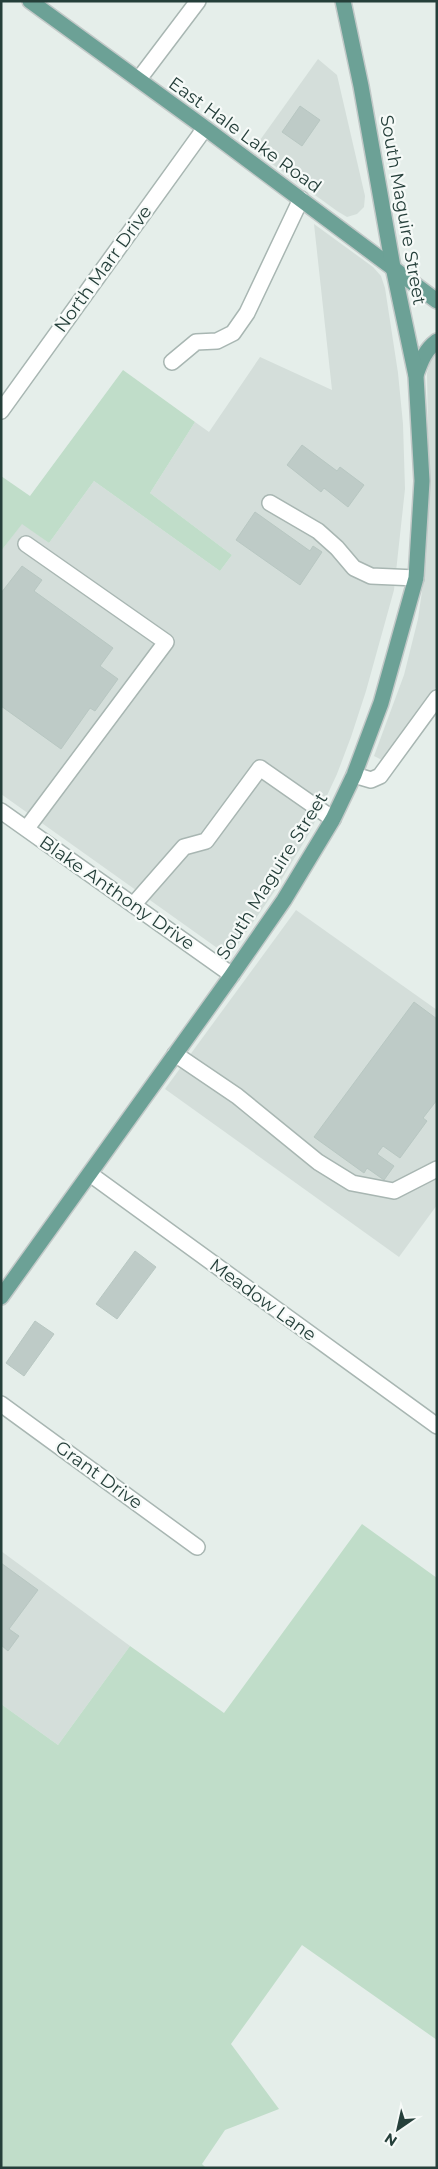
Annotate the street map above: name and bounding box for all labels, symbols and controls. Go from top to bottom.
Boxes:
street label: East Hale Lake Road [164,72,326,198]
street label: South Maguire Street [375,113,431,307]
street label: North Marr Drive [50,201,157,337]
street label: South Maguire Street [212,788,332,964]
street label: Blake Anthony Drive [35,831,199,955]
street label: Meadow Lane [205,1254,321,1346]
street label: Grant Drive [51,1436,147,1514]
north arrow [373,2104,423,2154]
text: N [381,2129,400,2150]

